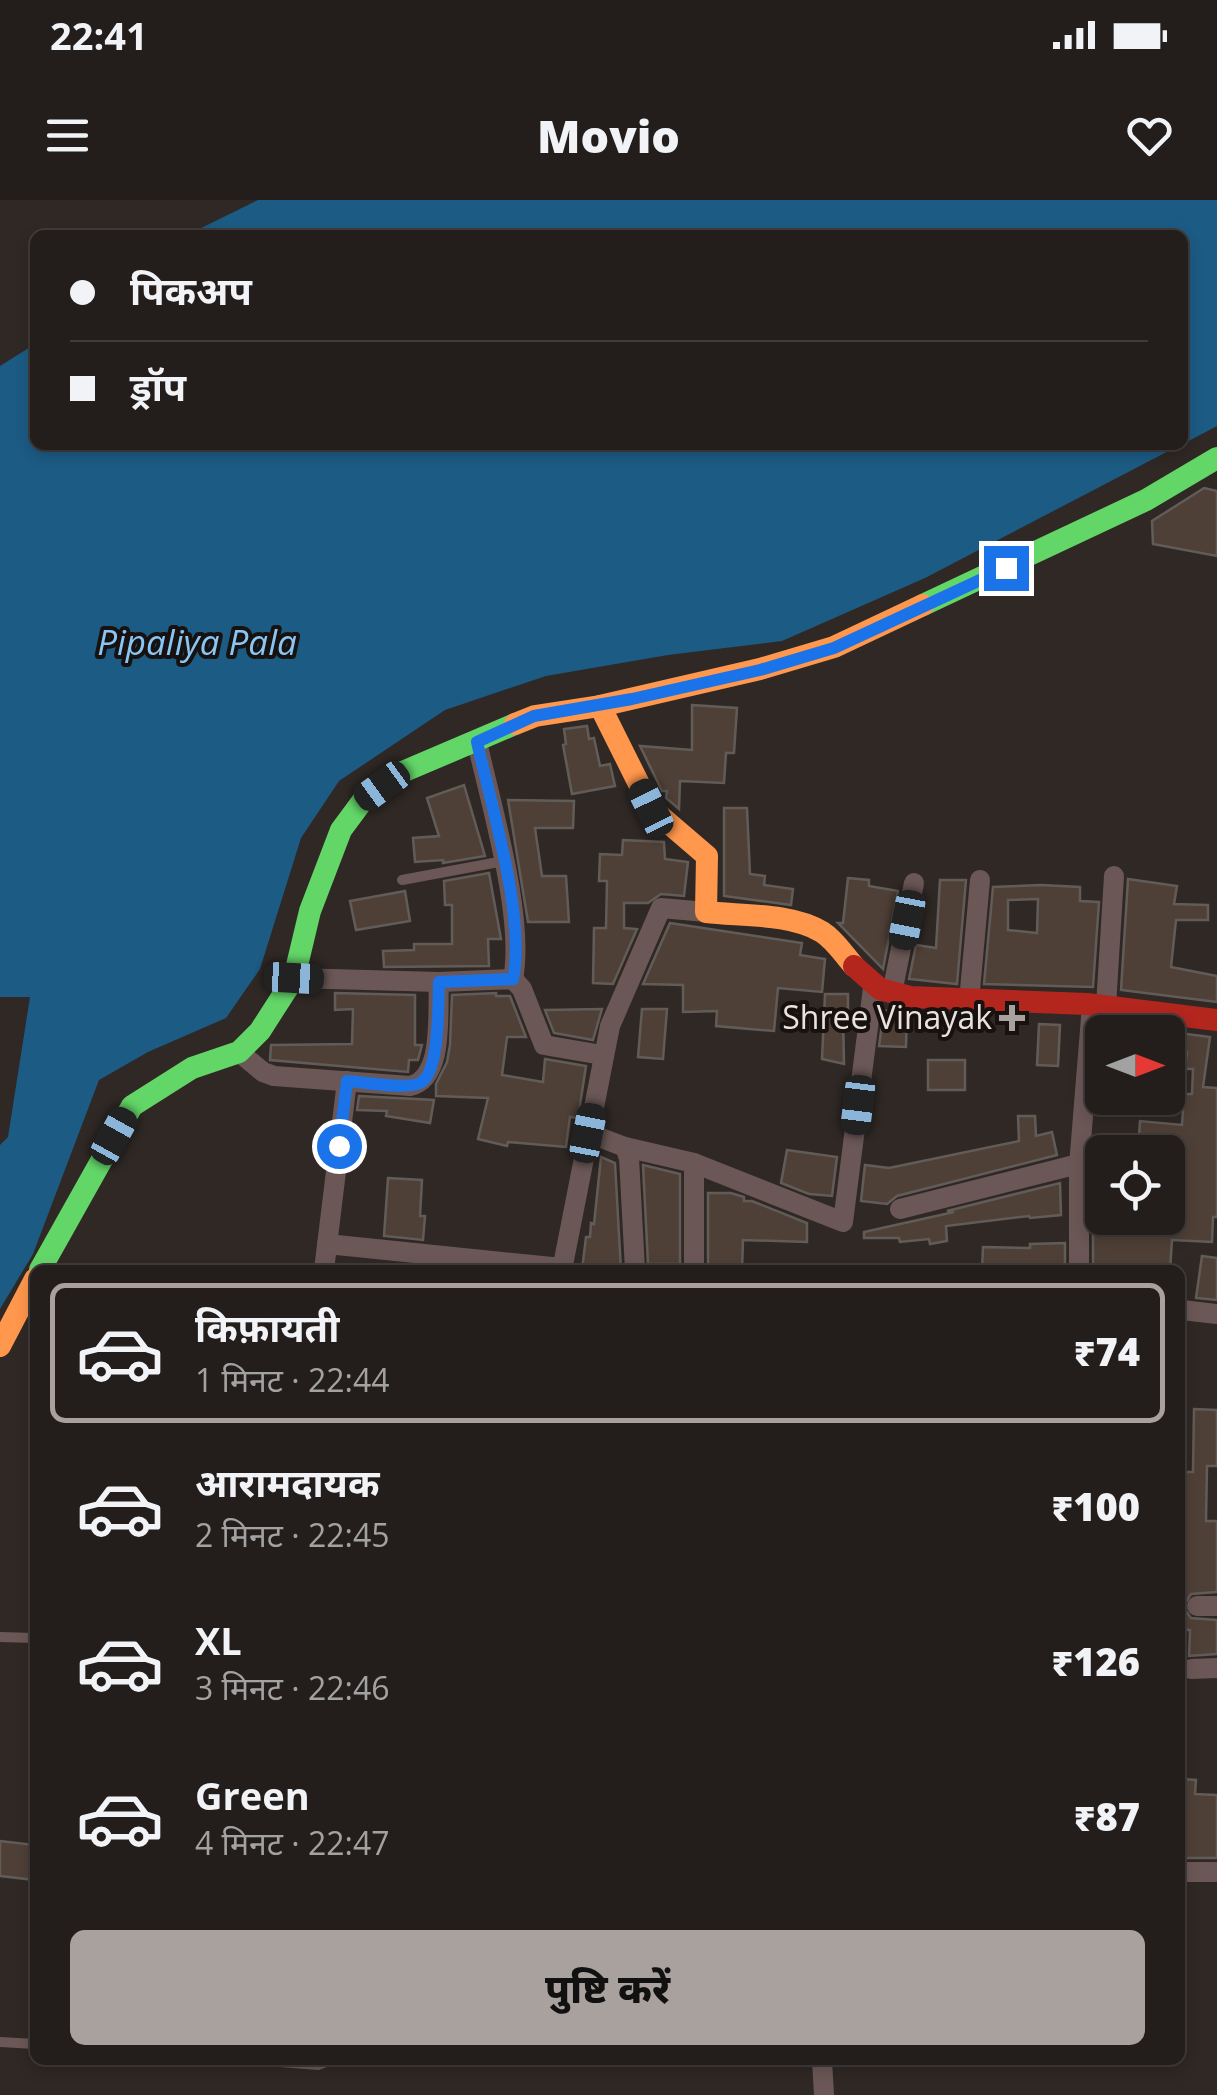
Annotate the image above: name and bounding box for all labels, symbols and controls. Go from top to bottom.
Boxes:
text: 22:41 [50,9,148,61]
text: Movio [537,105,680,166]
icon: menu [40,108,95,163]
icon: heart [1122,108,1177,163]
text: पिकअप [130,264,252,316]
text: ड्रॉप [130,360,186,412]
route end [984,546,1029,591]
water label: Pipaliya Pala [97,618,297,665]
car [349,756,415,816]
car [624,774,678,842]
car [887,888,927,952]
car [263,961,325,995]
place label: Shree Vinayak [782,995,992,1038]
marker: Shree Vinayak [1001,1007,1023,1029]
north arrow [1085,1015,1185,1115]
map controls [1085,1015,1185,1235]
car [839,1073,877,1137]
car [568,1101,608,1165]
car [86,1102,142,1170]
route start [317,1124,362,1169]
button: locate [1085,1135,1185,1235]
text: किफ़ायती [195,1301,339,1353]
icon: car [75,1308,165,1398]
text: ₹74 [1074,1325,1140,1377]
text: 1 मिनट · 22:44 [195,1358,390,1401]
text: आरामदायक [195,1456,379,1508]
icon: car [75,1463,165,1553]
text: ₹100 [1051,1480,1140,1532]
text: 2 मिनट · 22:45 [195,1513,390,1556]
text: XL [195,1614,242,1666]
icon: car [75,1618,165,1708]
text: ₹126 [1051,1635,1140,1687]
text: 3 मिनट · 22:46 [195,1666,390,1709]
text: Green [195,1769,310,1821]
icon: car [75,1773,165,1863]
text: ₹87 [1074,1790,1140,1842]
text: 4 मिनट · 22:47 [195,1821,390,1864]
button: पुष्टि करें [70,1930,1145,2045]

